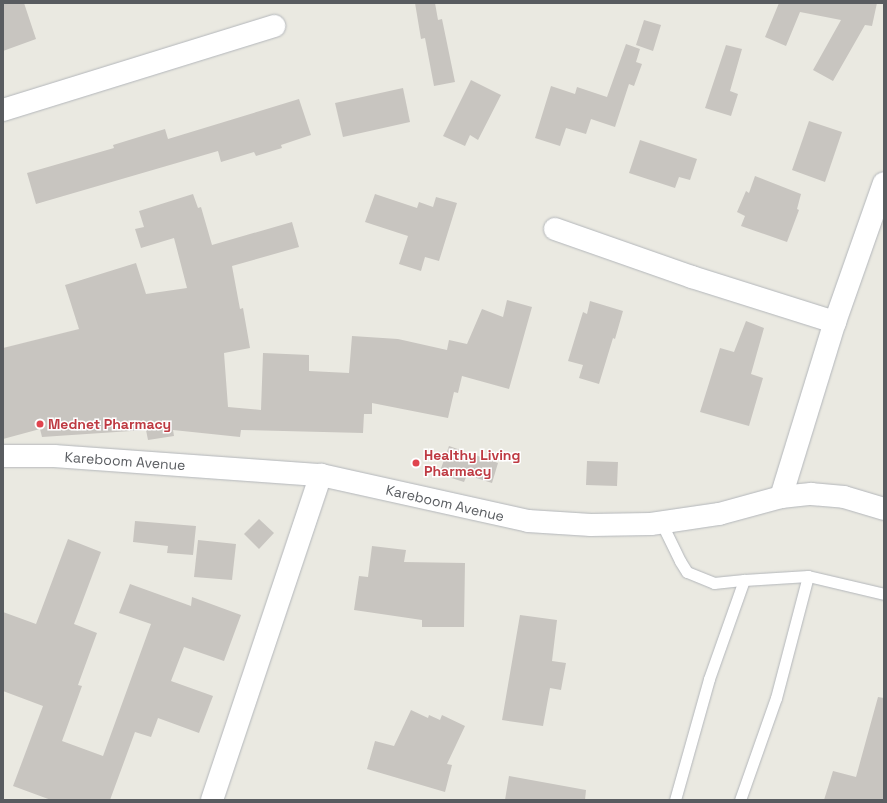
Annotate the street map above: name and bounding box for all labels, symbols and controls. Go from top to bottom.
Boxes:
place label: Mednet Pharmacy [48,416,171,432]
marker: Mednet Pharmacy [35,419,45,429]
place label: Healthy Living Pharmacy [424,447,520,480]
street label: Kareboom Avenue [64,448,186,474]
marker: Healthy Living Pharmacy [411,458,421,468]
street label: Kareboom Avenue [384,481,506,525]

